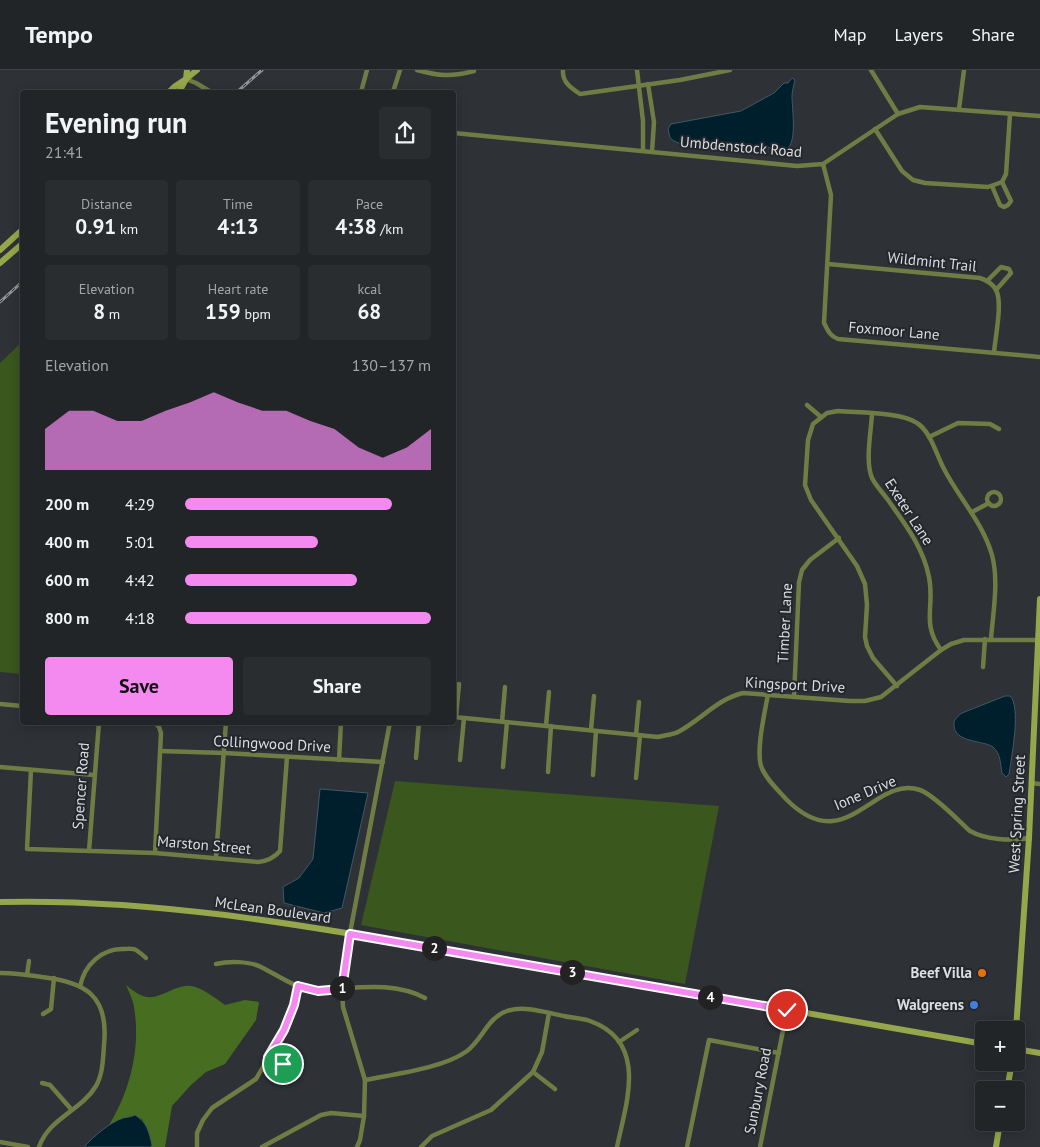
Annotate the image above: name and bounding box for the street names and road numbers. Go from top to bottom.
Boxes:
street label: Umbdenstock Road [679,132,803,161]
street label: Wildmint Trail [886,247,978,276]
street label: Foxmoor Lane [848,317,940,344]
street label: Exeter Lane [881,475,938,549]
street label: Timber Lane [773,582,796,663]
street label: Kingsport Drive [745,672,846,697]
street label: Collingwood Drive [213,731,331,756]
street label: Spencer Road [68,742,93,830]
street label: West Spring Street [1004,754,1029,874]
street label: Ione Drive [831,771,899,814]
street label: Marston Street [156,831,252,858]
street label: McLean Boulevard [214,892,332,927]
street label: Sunbury Road [740,1046,775,1136]

